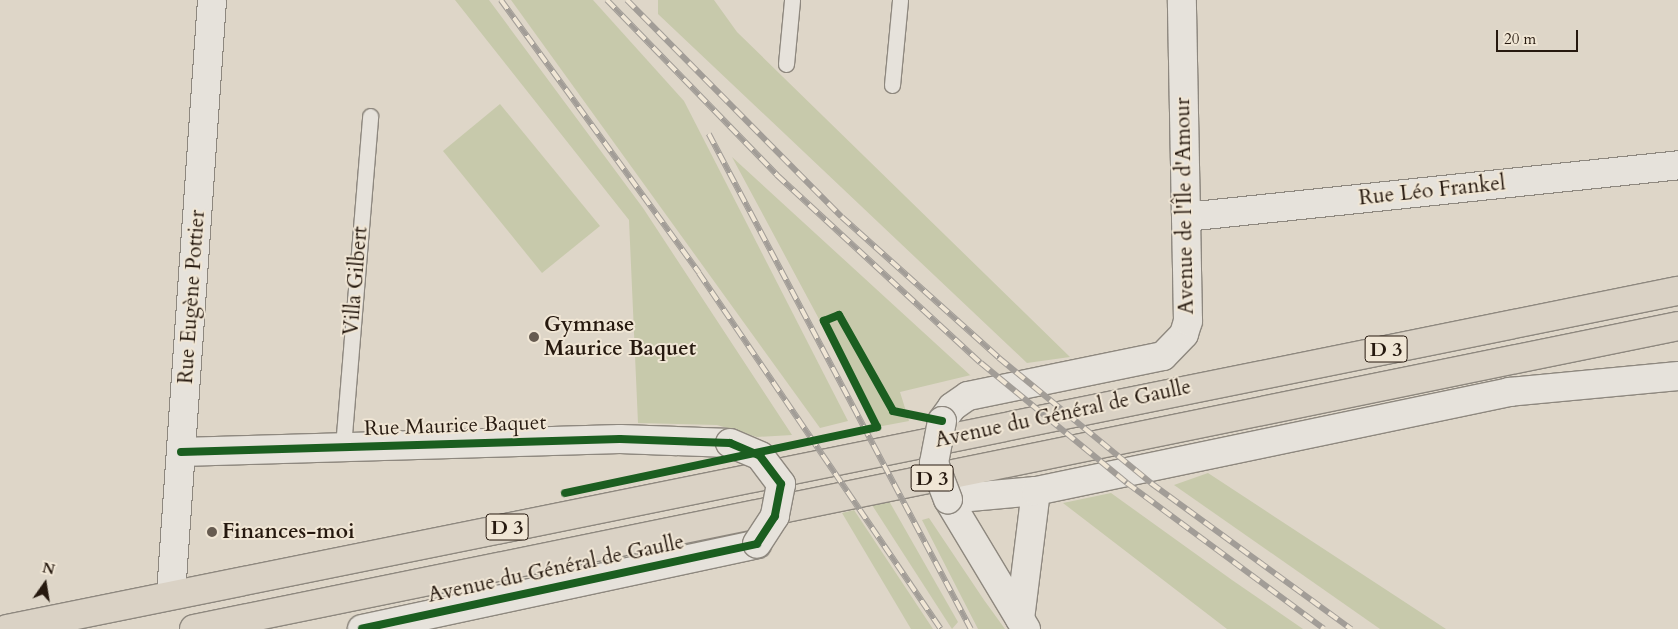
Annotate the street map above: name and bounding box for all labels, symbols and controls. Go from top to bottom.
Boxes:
scale bar [1498,20,1580,52]
text: 20 m [1504,29,1536,49]
street label: Avenue de l'Île d'Amour [1171,97,1199,315]
street label: Rue Léo Frankel [1357,171,1507,211]
street label: Rue Eugène Pottier [173,209,211,385]
street label: Villa Gilbert [339,225,373,337]
place label: Gymnase Maurice Baquet [544,312,696,362]
marker: Gymnase Maurice Baquet [528,331,540,343]
road number: D 3 [1364,332,1408,366]
street label: Avenue du Général de Gaulle [933,375,1193,453]
street label: Rue Maurice Baquet [363,410,547,442]
road number: D 3 [910,460,954,496]
road number: D 3 [484,510,530,544]
place label: Finances-moi [222,519,355,545]
marker: Finances-moi [206,526,218,538]
street label: Avenue du Général de Gaulle [426,530,686,608]
text: N [40,558,57,580]
north arrow [20,559,70,609]

